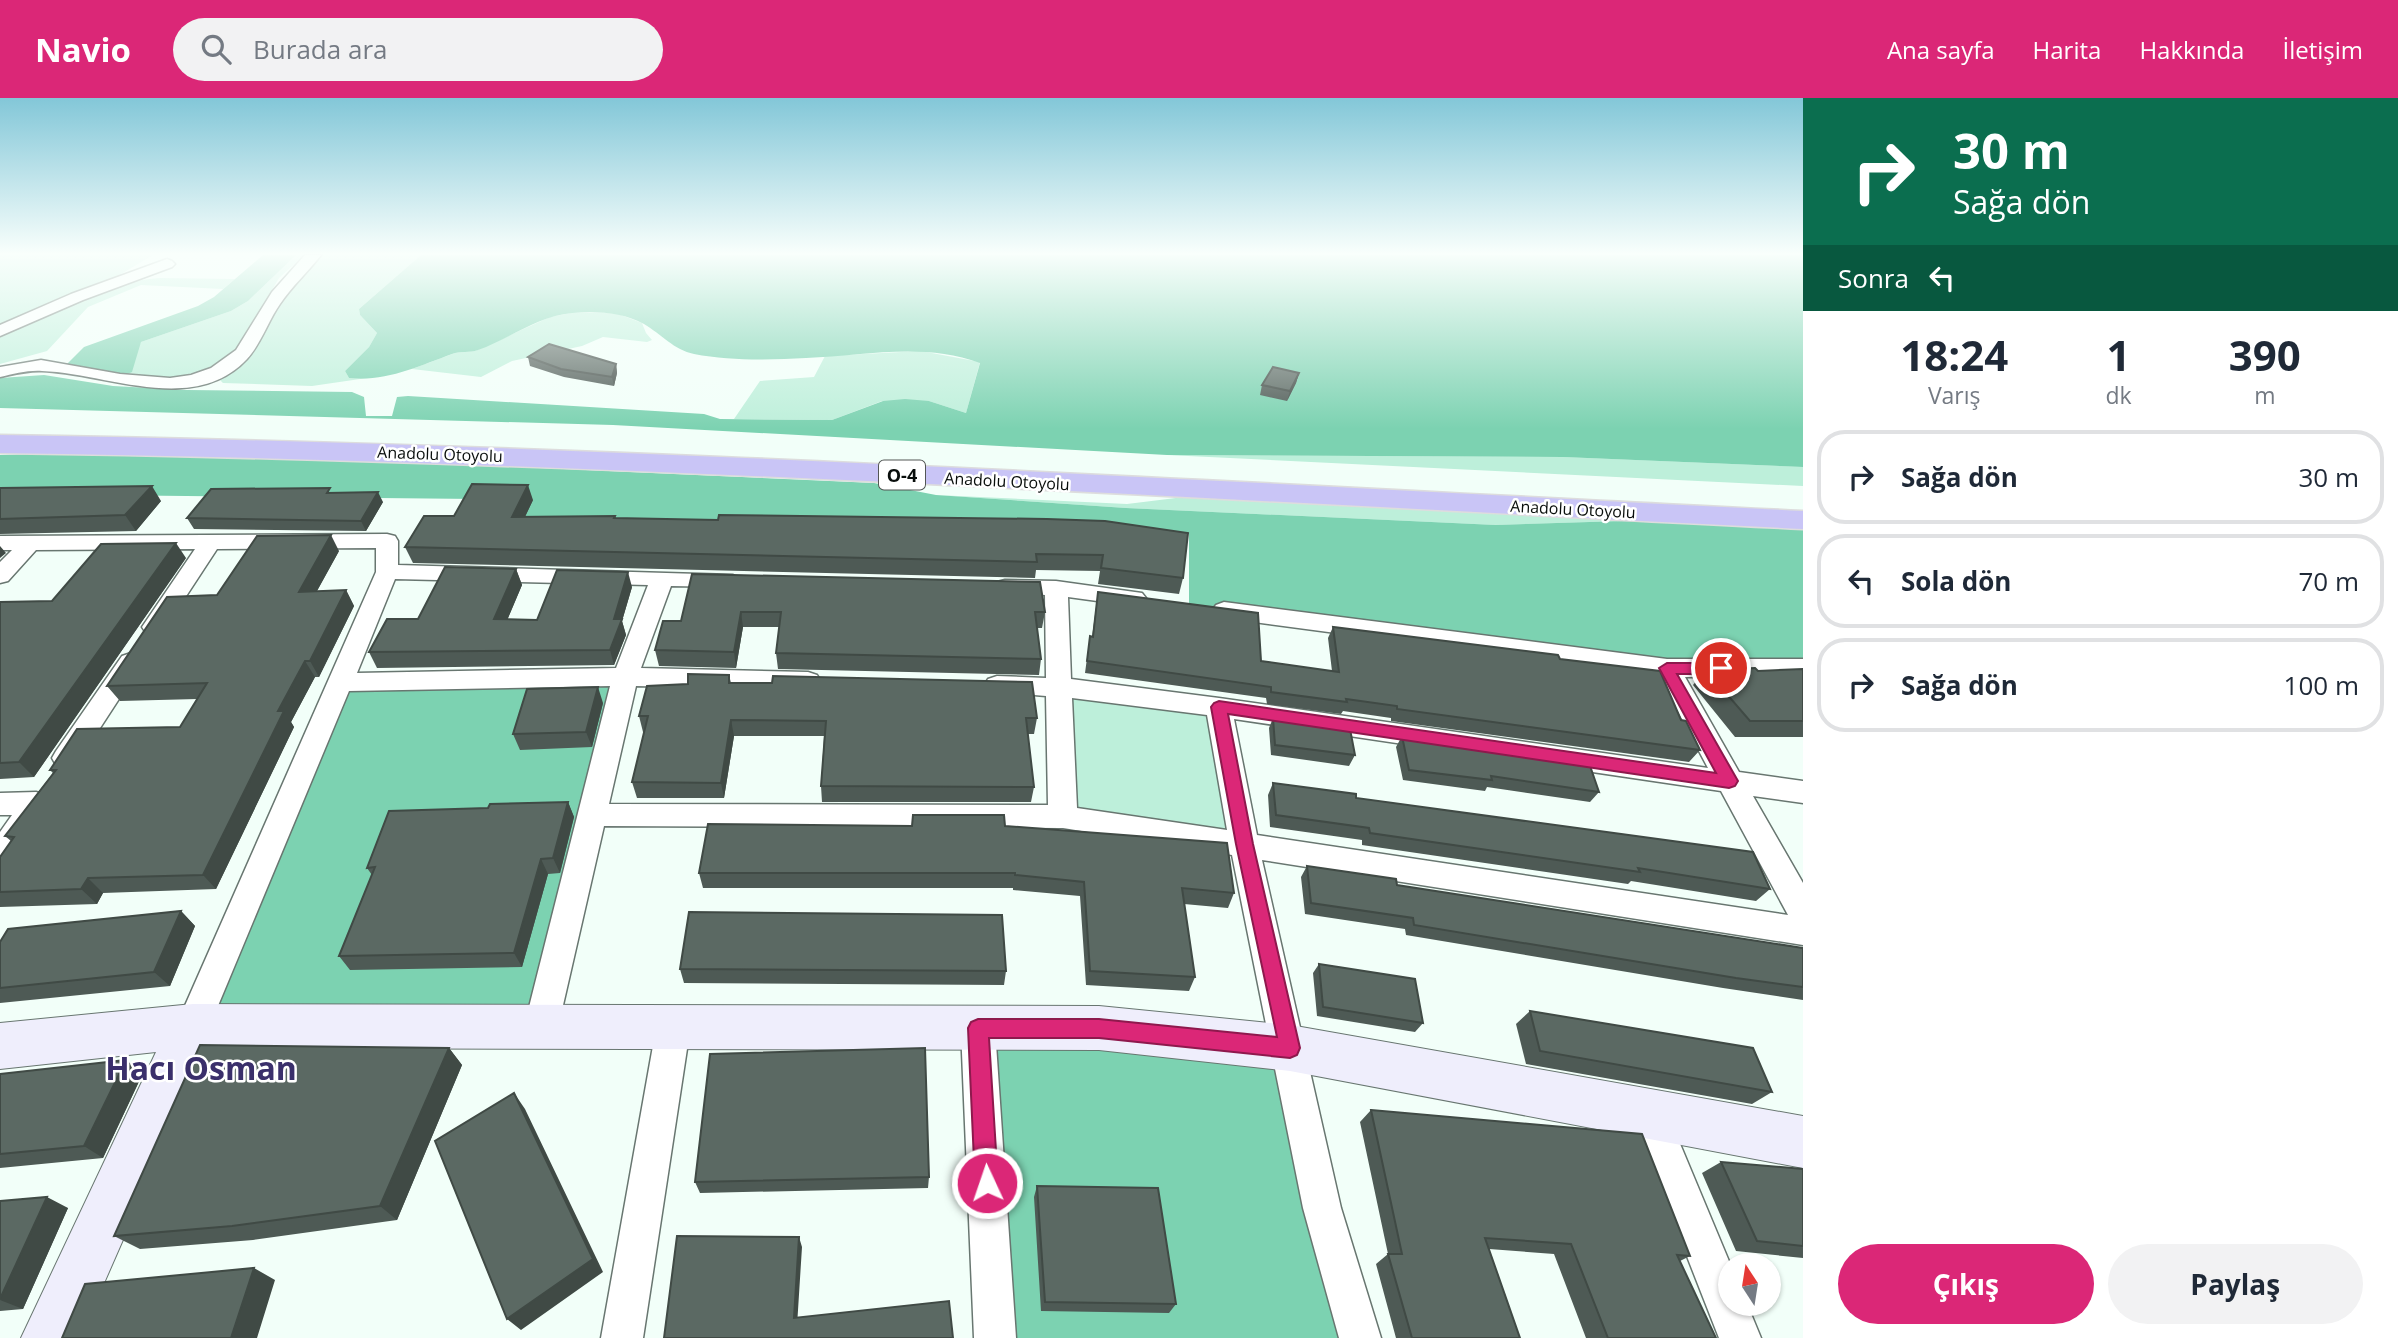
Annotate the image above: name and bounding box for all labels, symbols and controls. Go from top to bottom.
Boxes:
search box [173,18,663,81]
text: Navio [35,27,131,72]
icon: search [197,30,235,68]
text: Burada ara [253,31,388,67]
text: Ana sayfa [1887,33,1995,66]
text: Harita [2033,33,2101,66]
text: Hakkında [2139,33,2244,66]
text: İletişim [2282,33,2363,66]
text: 30 m [1953,117,2070,183]
icon: right [1838,126,1929,217]
text: Sağa dön [1953,180,2090,223]
icon: left [1923,259,1961,297]
text: Sonra [1838,260,1909,296]
text: 18:24 [1900,326,2008,383]
text: 1 [2106,326,2131,383]
text: 390 [2229,326,2301,383]
text: Varış [1928,379,1981,411]
text: dk [2105,379,2132,411]
text: m [2254,379,2275,411]
street label: Anadolu Otoyolu [377,441,503,467]
icon: right [1842,458,1880,496]
text: Sağa dön [1901,459,2018,495]
text: 30 m [2298,459,2359,495]
road number: O-4 [879,460,925,489]
street label: Anadolu Otoyolu [944,467,1070,495]
street label: Anadolu Otoyolu [1510,495,1636,523]
icon: left [1842,562,1880,600]
text: Sola dön [1901,563,2011,599]
text: 70 m [2298,563,2359,599]
pin [1691,638,1751,698]
icon: arrive [1702,649,1740,687]
icon: right [1842,666,1880,704]
text: Sağa dön [1901,667,2018,703]
text: 100 m [2284,667,2359,703]
district label: Hacı Osman [105,1046,297,1089]
position arrow [950,1146,1024,1220]
button: Çıkış [1838,1244,2094,1324]
button: Paylaş [2108,1244,2363,1324]
north arrow [1718,1253,1782,1316]
map controls [1718,1253,1781,1316]

